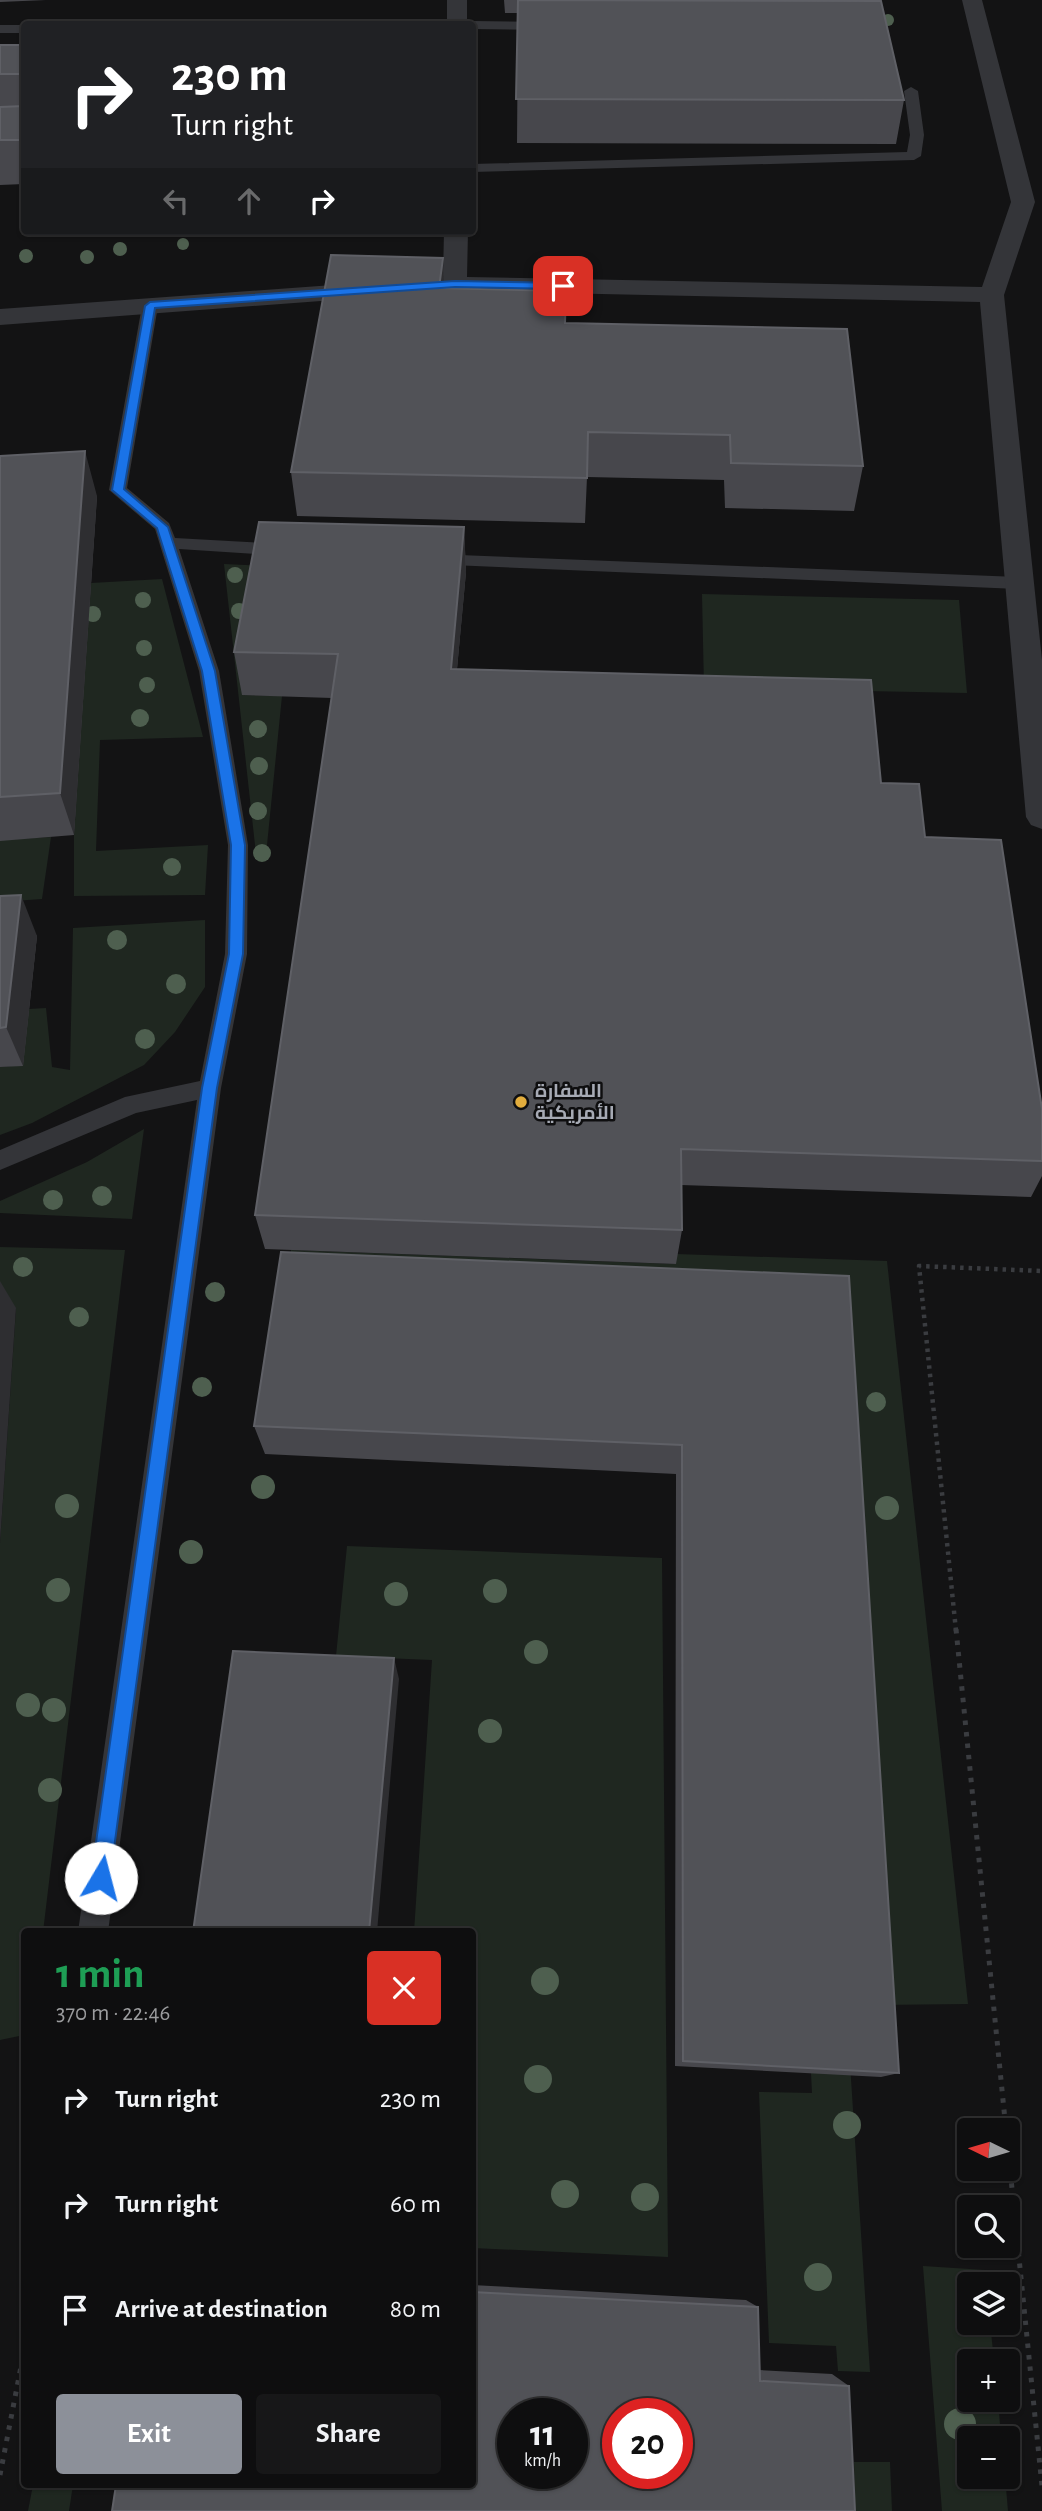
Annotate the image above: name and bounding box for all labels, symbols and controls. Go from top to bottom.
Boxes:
icon: right [56,49,147,140]
text: 230 m [171,51,288,100]
text: Turn right [171,109,293,141]
icon: left [157,182,195,220]
icon: ahead [230,182,268,220]
icon: right [303,182,341,220]
pin [533,256,593,316]
icon: arrive [544,267,582,305]
place label: السفارة الأمريكية [535,1082,615,1124]
marker: السفارة الأمريكية [513,1094,529,1110]
position arrow [64,1841,138,1915]
button: close [367,1951,441,2025]
text: 1 min [56,1953,145,1995]
text: 370 m · 22:46 [56,2002,170,2025]
icon: right [56,2081,94,2119]
text: Turn right [115,2086,218,2112]
text: 230 m [380,2086,441,2112]
north arrow [957,2118,1020,2180]
map controls [957,2118,1020,2489]
icon: right [56,2186,94,2224]
text: Turn right [115,2191,218,2217]
text: 60 m [390,2191,441,2217]
button: search [957,2195,1020,2258]
button: layers [957,2272,1020,2335]
icon: arrive [56,2291,94,2329]
text: Arrive at destination [115,2296,328,2322]
text: 80 m [390,2296,441,2322]
button: + [957,2349,1020,2412]
button: Exit [56,2394,242,2474]
button: Share [256,2394,441,2474]
speed limit sign: 20 [602,2398,693,2489]
text: 11 [530,2417,555,2452]
button: − [957,2426,1020,2489]
text: km/h [524,2452,561,2470]

